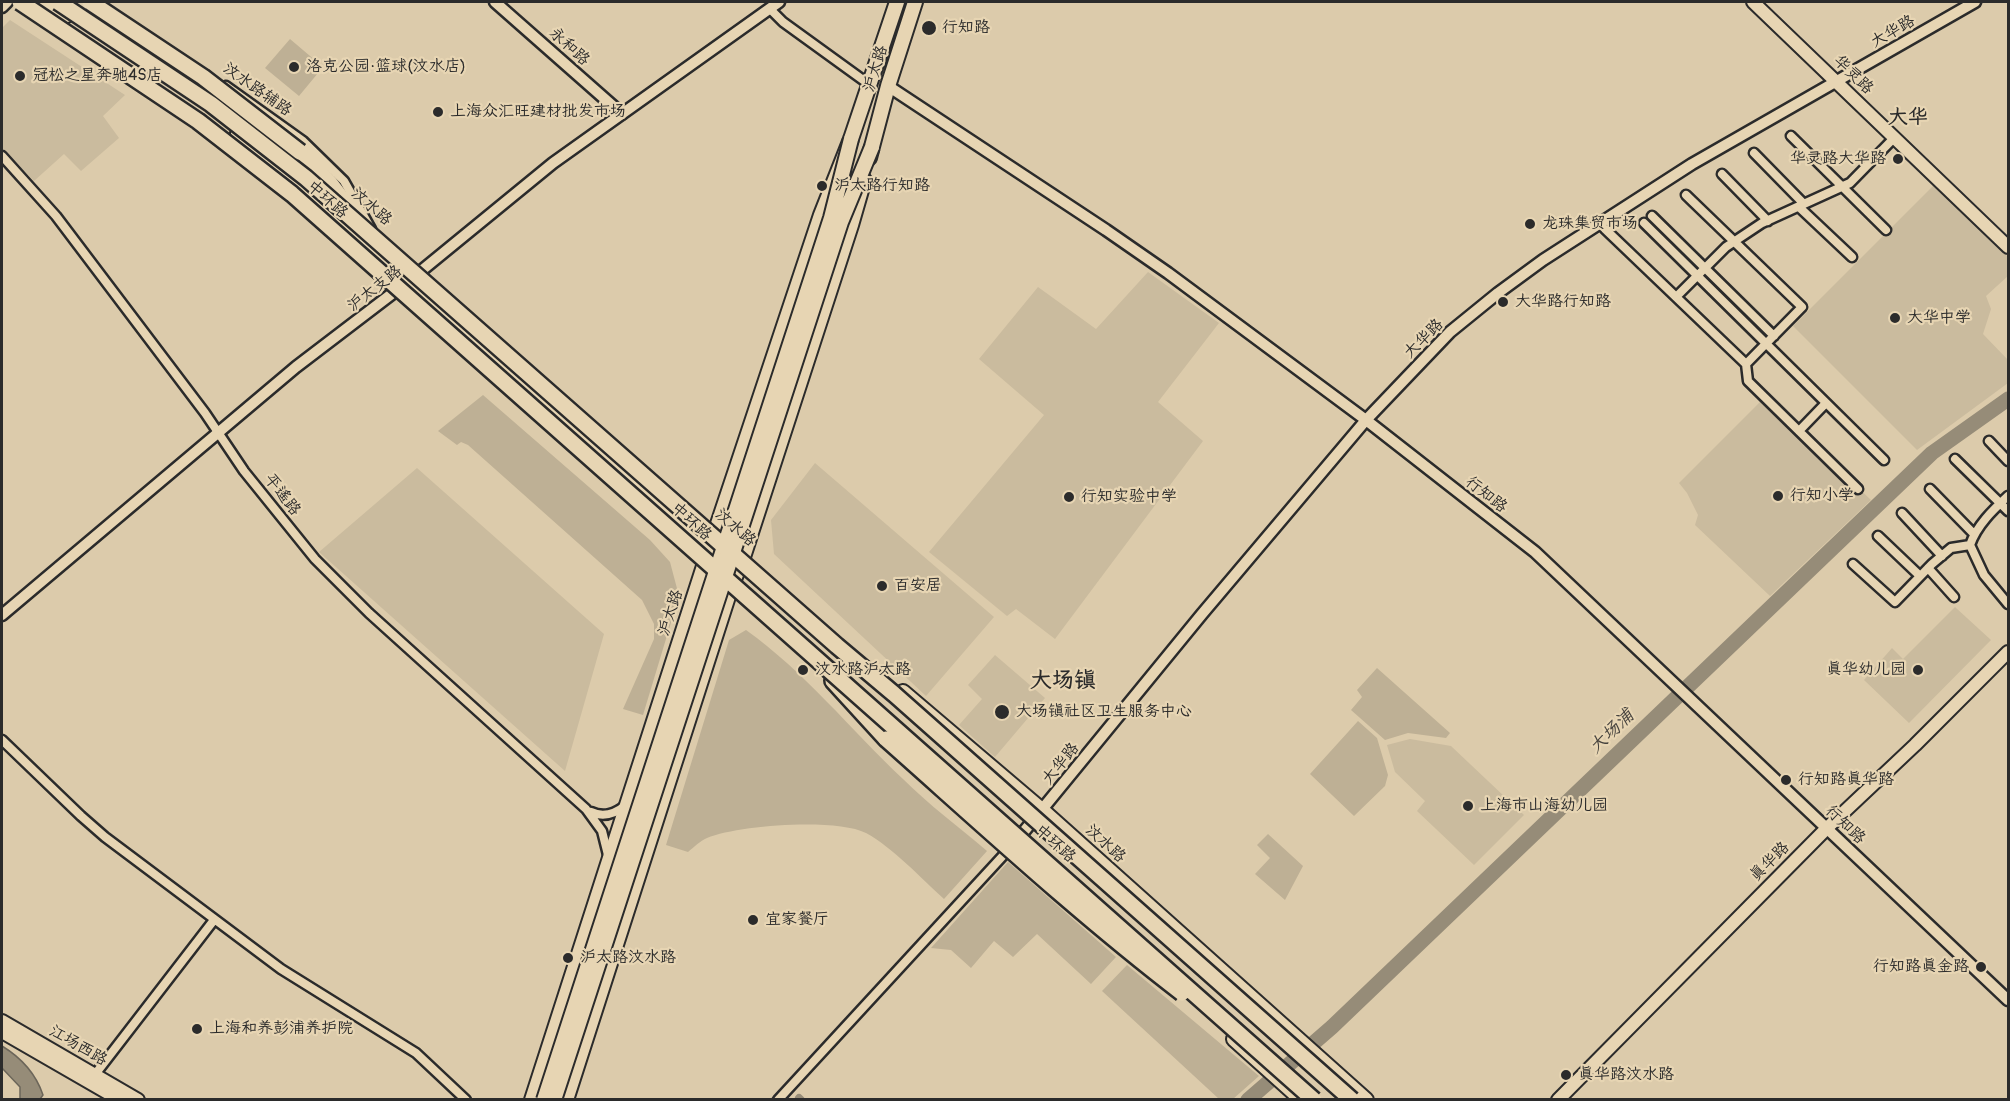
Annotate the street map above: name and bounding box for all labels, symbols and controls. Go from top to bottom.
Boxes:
street label: 大华路 [1867,12,1919,52]
place label: 行知路 [942,18,990,38]
marker: 行知路 [920,19,938,37]
street label: 永和路 [545,24,593,70]
street label: 沪太路 [860,43,892,95]
street label: 华灵路 [1829,51,1877,99]
place label: 洛克公园·篮球(汶水店) [306,57,466,77]
street label: 汶水路辅路 [219,59,295,121]
marker: 洛克公园·篮球(汶水店) [287,60,301,74]
place label: 冠松之星奔驰4S店 [32,66,163,86]
marker: 冠松之星奔驰4S店 [13,69,27,83]
place label: 上海众汇旺建材批发市场 [450,102,626,122]
marker: 上海众汇旺建材批发市场 [431,105,445,119]
district label: 大华 [1888,106,1928,130]
place label: 华灵路大华路 [1790,149,1886,169]
marker: 华灵路大华路 [1891,152,1905,166]
place label: 沪太路行知路 [834,176,930,196]
street label: 中环路 [303,177,351,223]
marker: 沪太路行知路 [815,179,829,193]
street label: 汶水路 [347,184,395,230]
place label: 龙珠集贸市场 [1542,214,1638,234]
marker: 龙珠集贸市场 [1523,217,1537,231]
street label: 沪太支路 [344,262,406,316]
place label: 大华路行知路 [1515,292,1611,312]
marker: 大华路行知路 [1496,295,1510,309]
place label: 大华中学 [1907,308,1971,328]
marker: 大华中学 [1888,311,1902,325]
street label: 大华路 [1400,315,1448,363]
street label: 平遥路 [260,470,304,520]
street label: 行知路 [1461,473,1511,517]
place label: 行知小学 [1790,486,1854,506]
place label: 行知实验中学 [1081,487,1177,507]
marker: 行知小学 [1771,489,1785,503]
marker: 行知实验中学 [1062,490,1076,504]
street label: 中环路 [667,499,715,545]
street label: 汶水路 [711,505,759,551]
place label: 百安居 [894,576,942,596]
marker: 百安居 [875,579,889,593]
street label: 沪太路 [654,587,688,639]
place label: 汶水路沪太路 [815,660,911,680]
place label: 真华幼儿园 [1826,660,1906,680]
marker: 汶水路沪太路 [796,663,810,677]
marker: 真华幼儿园 [1911,663,1925,677]
district label: 大场镇 [1030,668,1096,694]
place label: 大场镇社区卫生服务中心 [1016,702,1192,722]
marker: 大场镇社区卫生服务中心 [993,703,1011,721]
water label: 大场浦 [1585,705,1639,759]
street label: 大华路 [1038,739,1084,789]
place label: 行知路真华路 [1798,770,1894,790]
marker: 行知路真华路 [1779,773,1793,787]
place label: 上海市山海幼儿园 [1480,796,1608,816]
marker: 上海市山海幼儿园 [1461,799,1475,813]
street label: 行知路 [1821,802,1869,848]
street label: 中环路 [1031,821,1079,867]
street label: 汶水路 [1081,821,1129,867]
street label: 真华路 [1746,838,1794,886]
place label: 宜家餐厅 [765,910,829,930]
marker: 宜家餐厅 [746,913,760,927]
place label: 沪太路汶水路 [580,948,676,968]
marker: 沪太路汶水路 [561,951,575,965]
place label: 行知路真金路 [1873,957,1969,977]
marker: 行知路真金路 [1974,960,1988,974]
place label: 上海和养彭浦养护院 [209,1019,353,1039]
street label: 江场西路 [45,1022,111,1070]
marker: 上海和养彭浦养护院 [190,1022,204,1036]
place label: 真华路汶水路 [1578,1065,1674,1085]
marker: 真华路汶水路 [1559,1068,1573,1082]

